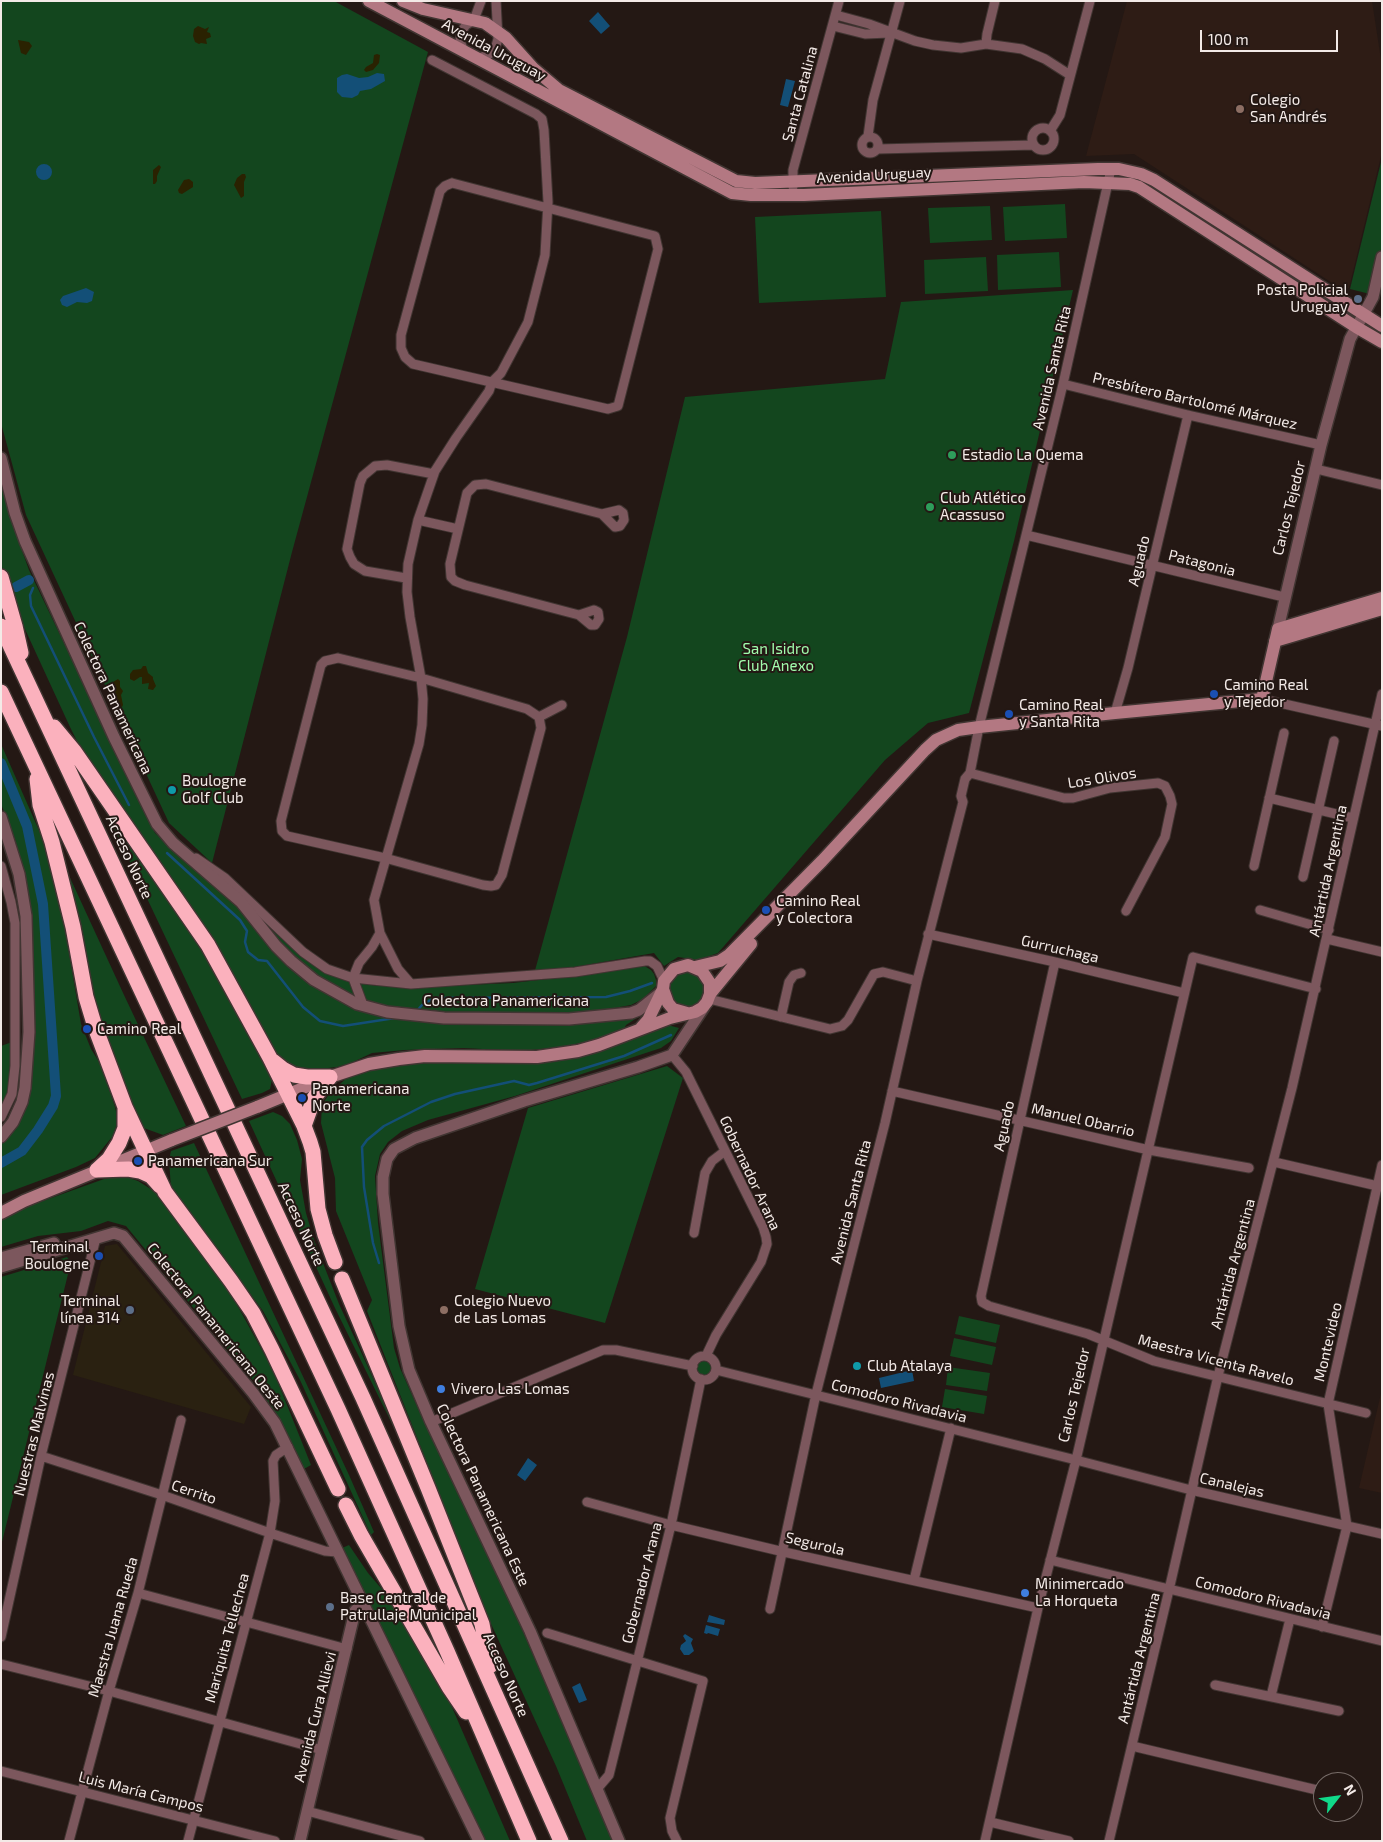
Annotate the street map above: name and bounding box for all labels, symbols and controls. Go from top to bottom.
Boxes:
street label: Avenida Uruguay [439,15,549,85]
scale bar [1203,20,1340,52]
text: 100 m [1208,30,1249,48]
street label: Santa Catalina [779,44,821,144]
place label: Colegio San Andrés [1250,91,1327,126]
marker: Colegio San Andrés [1234,103,1246,115]
street label: Avenida Uruguay [816,163,932,187]
place label: Posta Policial Uruguay [1257,281,1348,316]
marker: Posta Policial Uruguay [1352,293,1364,305]
street label: Avenida Santa Rita [1029,304,1075,432]
street label: Presbítero Bartolomé Márquez [1091,369,1299,433]
place label: Estadio La Quema [962,446,1083,464]
marker: Estadio La Quema [946,449,958,461]
street label: Carlos Tejedor [1269,459,1309,557]
place label: Club Atlético Acassuso [940,489,1026,524]
marker: Club Atlético Acassuso [924,501,936,513]
street label: Aguado [1124,534,1154,588]
street label: Patagonia [1167,546,1237,580]
street label: Colectora Panamericana [70,619,156,777]
park label: San Isidro Club Anexo [738,640,814,675]
place label: Camino Real y Tejedor [1224,676,1308,711]
marker: Camino Real y Tejedor [1208,688,1220,700]
place label: Camino Real y Santa Rita [1019,696,1103,731]
marker: Camino Real y Santa Rita [1003,708,1015,720]
street label: Los Olivos [1066,764,1138,792]
place label: Boulogne Golf Club [182,772,246,807]
marker: Boulogne Golf Club [166,784,178,796]
street label: Antártida Argentina [1305,803,1351,939]
street label: Acceso Norte [102,812,156,902]
place label: Camino Real y Colectora [776,892,860,927]
marker: Camino Real y Colectora [760,904,772,916]
street label: Gurruchaga [1019,931,1101,967]
street label: Colectora Panamericana [423,992,589,1010]
place label: Camino Real [97,1020,181,1038]
marker: Camino Real [81,1023,93,1035]
place label: Panamericana Norte [312,1080,409,1115]
marker: Panamericana Norte [296,1092,308,1104]
street label: Aguado [990,1099,1018,1153]
street label: Manuel Obarrio [1030,1099,1136,1141]
street label: Gobernador Arana [716,1113,784,1233]
street label: Avenida Santa Rita [827,1138,875,1266]
place label: Panamericana Sur [148,1152,272,1170]
marker: Panamericana Sur [132,1155,144,1167]
street label: Acceso Norte [274,1179,328,1269]
street label: Antártida Argentina [1207,1197,1259,1331]
place label: Terminal Boulogne [25,1238,89,1273]
street label: Colectora Panamericana Oeste [143,1239,289,1413]
marker: Terminal Boulogne [93,1250,105,1262]
place label: Terminal línea 314 [60,1292,120,1327]
place label: Colegio Nuevo de Las Lomas [454,1292,551,1327]
street label: Montevideo [1310,1301,1346,1383]
marker: Terminal línea 314 [124,1304,136,1316]
marker: Colegio Nuevo de Las Lomas [438,1304,450,1316]
street label: Maestra Vicenta Ravelo [1136,1330,1296,1390]
street label: Carlos Tejedor [1054,1346,1094,1444]
place label: Club Atalaya [867,1357,952,1375]
marker: Club Atalaya [851,1360,863,1372]
street label: Nuestras Malvinas [10,1370,58,1498]
street label: Comodoro Rivadavia [829,1375,969,1427]
place label: Vivero Las Lomas [451,1380,570,1398]
marker: Vivero Las Lomas [435,1383,447,1395]
street label: Colectora Panamericana Este [433,1401,533,1589]
street label: Canalejas [1198,1469,1266,1501]
street label: Cerrito [169,1476,219,1508]
street label: Gobernador Arana [618,1520,666,1646]
street label: Segurola [784,1528,846,1560]
street label: Maestra Juana Rueda [84,1555,142,1699]
street label: Mariquita Tellechea [201,1571,253,1705]
street label: Comodoro Rivadavia [1193,1572,1333,1624]
place label: Minimercado La Horqueta [1035,1575,1124,1610]
marker: Minimercado La Horqueta [1019,1587,1031,1599]
place label: Base Central de Patrullaje Municipal [340,1589,476,1624]
street label: Antártida Argentina [1114,1591,1164,1725]
marker: Base Central de Patrullaje Municipal [324,1601,336,1613]
street label: Acceso Norte [479,1630,533,1720]
street label: Avenida Cura Allievi [290,1650,340,1784]
street label: Luis María Campos [77,1768,205,1816]
north arrow [1313,1772,1363,1822]
text: N [1341,1781,1360,1798]

